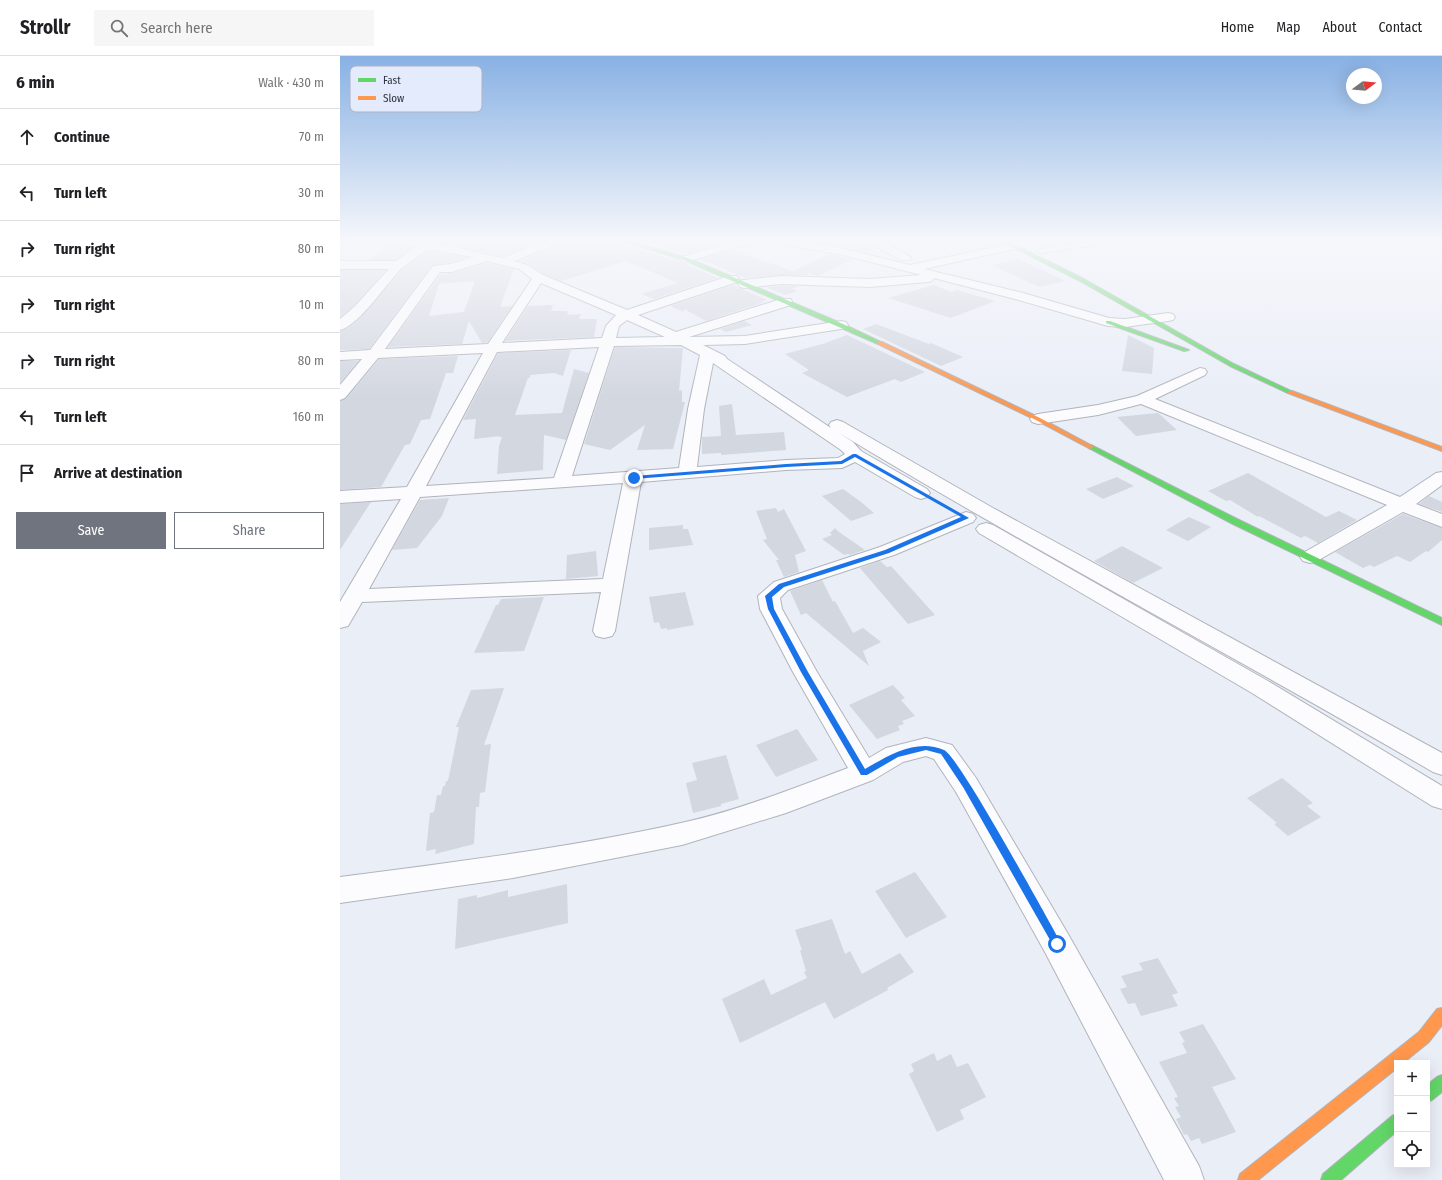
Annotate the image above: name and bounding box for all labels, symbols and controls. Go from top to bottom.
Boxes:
search box [94,10,374,46]
text: Strollr [20,16,70,39]
icon: search [108,17,130,39]
text: Search here [140,19,213,37]
text: Home [1221,19,1254,36]
text: Map [1276,19,1300,36]
text: About [1322,19,1357,36]
text: Contact [1379,19,1422,36]
legend [350,66,482,112]
north arrow [1346,68,1382,104]
text: 6 min [16,72,55,93]
text: Fast [383,74,401,87]
text: Walk · 430 m [258,75,324,90]
text: Slow [383,92,404,105]
icon: ahead [16,126,38,148]
text: Continue [54,128,110,146]
text: 70 m [299,129,324,144]
icon: left [16,182,38,204]
text: Turn left [54,184,107,202]
text: 30 m [298,185,324,200]
icon: right [16,238,38,260]
text: Turn right [54,240,115,258]
text: 80 m [298,241,324,256]
icon: right [16,294,38,316]
text: Turn right [54,296,115,314]
text: 10 m [299,297,324,312]
icon: right [16,350,38,372]
text: Turn right [54,352,115,370]
text: 80 m [298,353,324,368]
icon: left [16,406,38,428]
text: Turn left [54,408,107,426]
text: 160 m [293,409,324,424]
icon: arrive [16,462,38,484]
text: Arrive at destination [54,464,182,482]
route end [625,469,643,487]
button: Save [16,512,166,549]
button: Share [174,512,324,549]
route start [1048,935,1066,953]
map controls [1394,1060,1430,1168]
button: + [1394,1060,1430,1096]
button: − [1394,1096,1430,1132]
button: locate [1394,1132,1430,1168]

